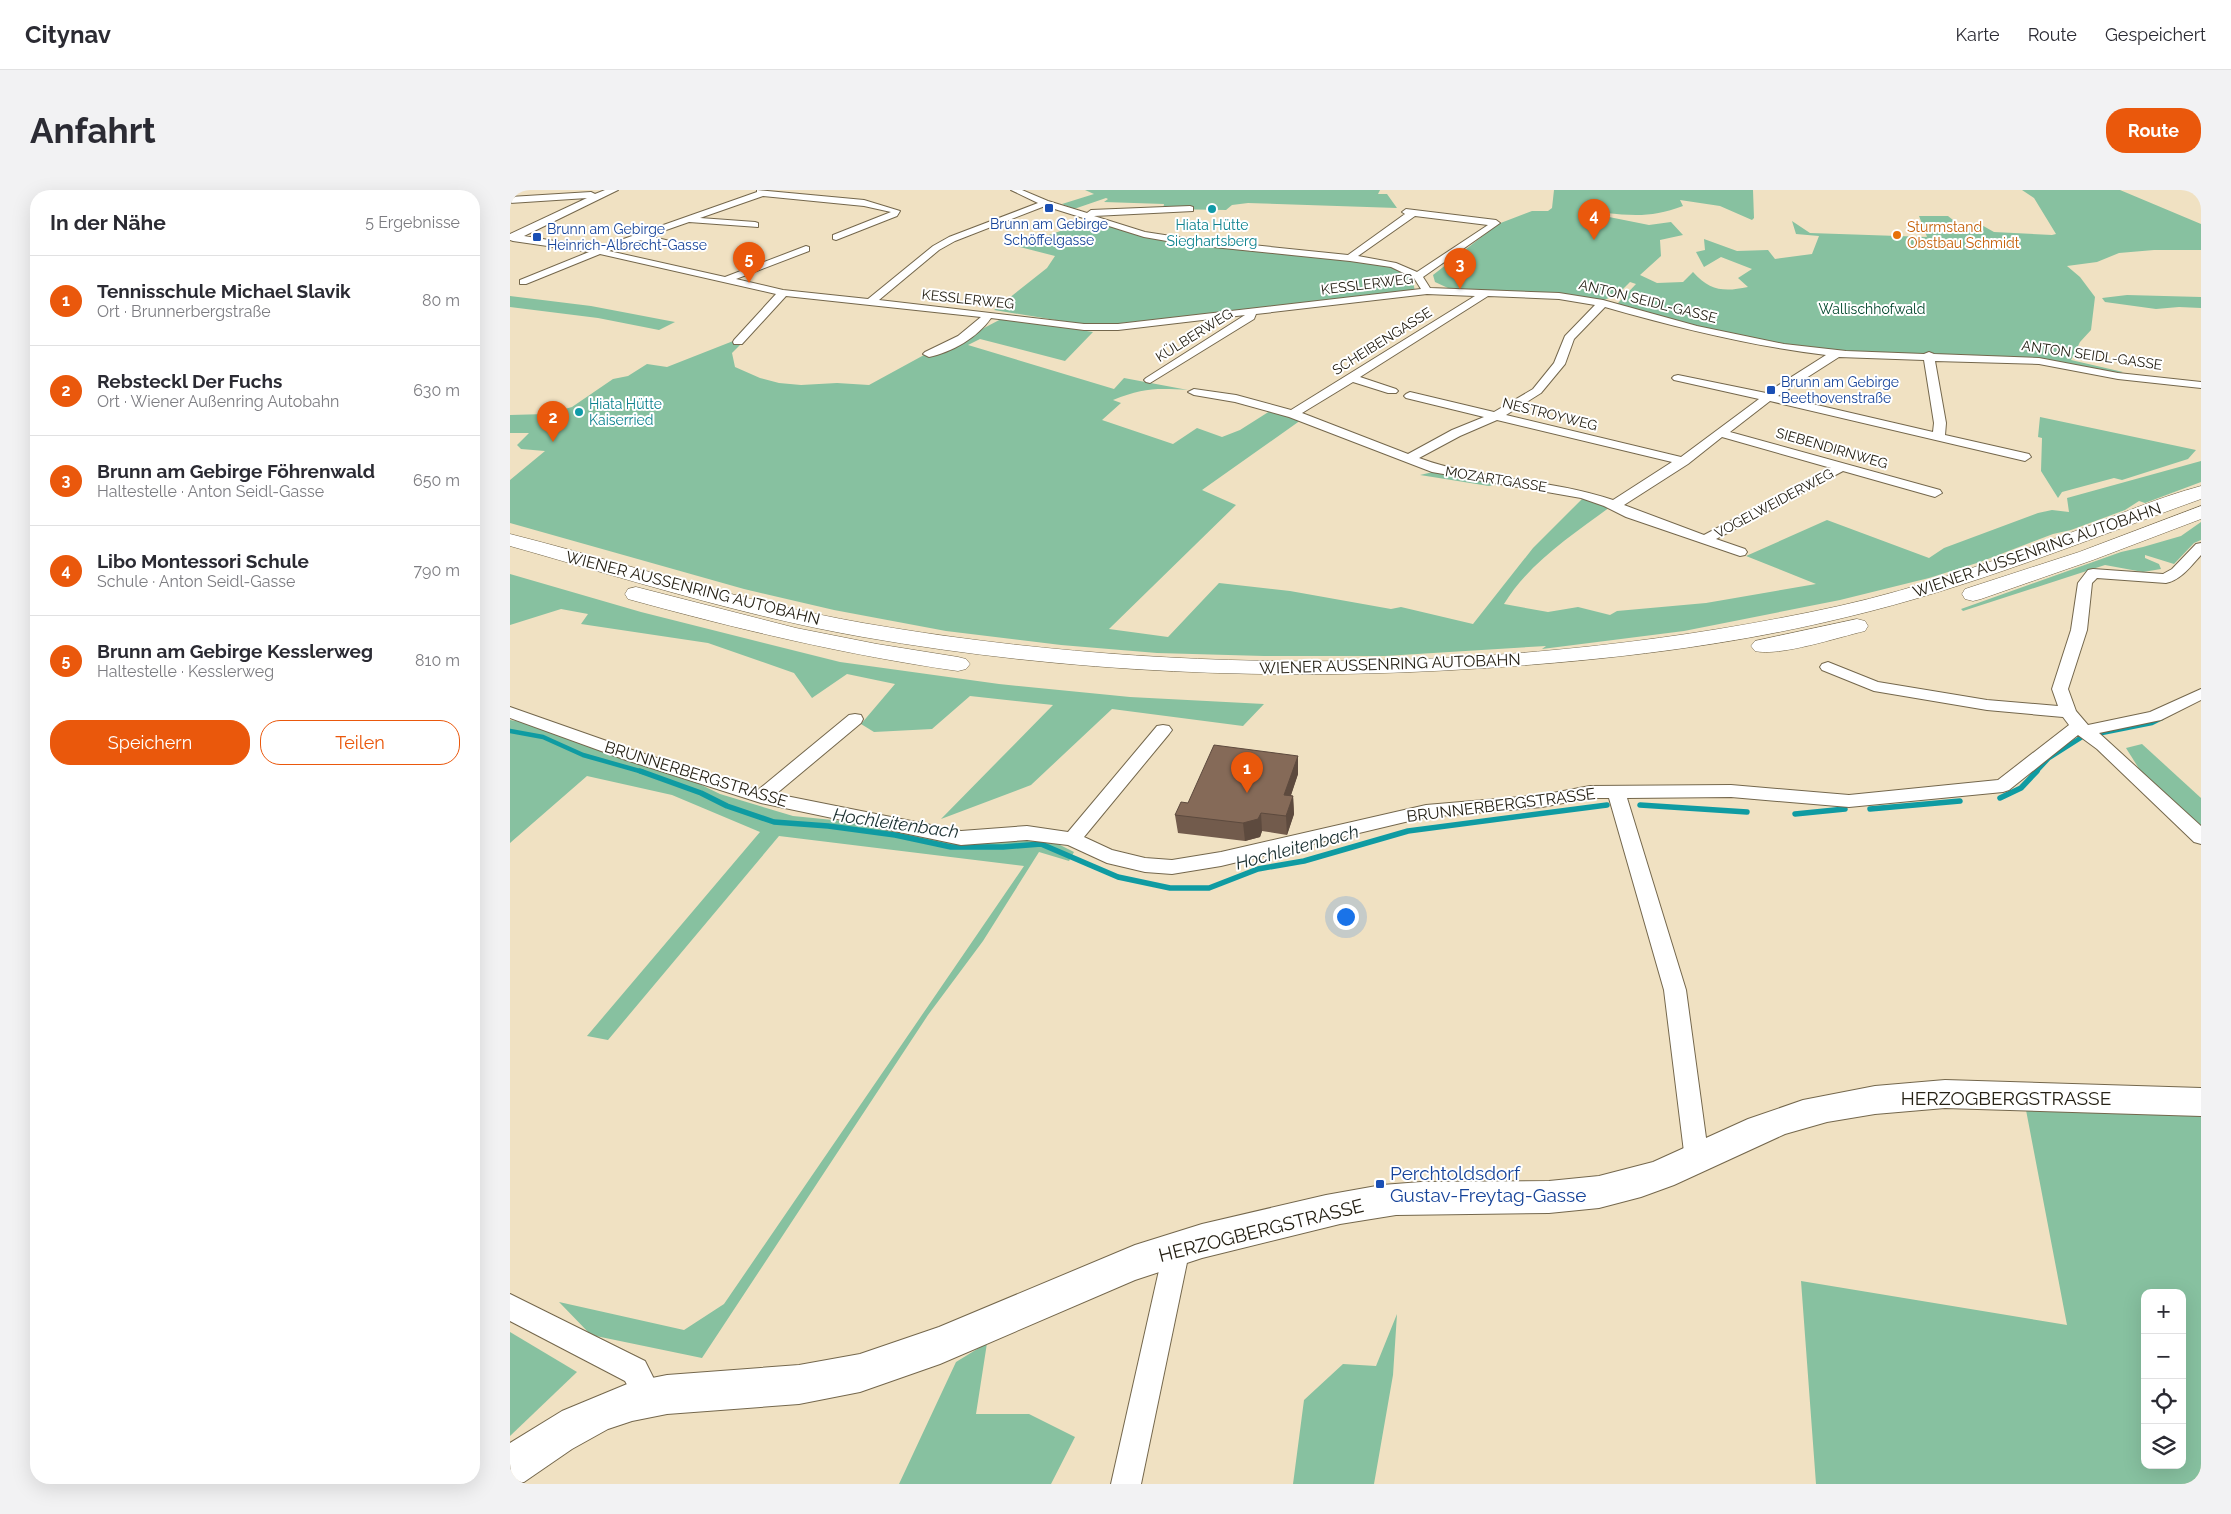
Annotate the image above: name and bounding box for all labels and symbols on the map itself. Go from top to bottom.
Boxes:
pin: 4 [1578,199,1610,240]
marker: Brunn am Gebirge Schöffelgasse [1043,202,1055,214]
marker: Hiata Hütte Sieghartsberg [1206,203,1218,215]
place label: Brunn am Gebirge Schöffelgasse [990,216,1108,248]
place label: Hiata Hütte Sieghartsberg [1167,217,1257,249]
place label: Sturmstand Obstbau Schmidt [1907,219,2020,251]
place label: Brunn am Gebirge Heinrich-Albrecht-Gasse [547,221,707,253]
marker: Sturmstand Obstbau Schmidt [1891,229,1903,241]
marker: Brunn am Gebirge Heinrich-Albrecht-Gasse [531,231,543,243]
pin: 5 [733,242,765,283]
pin: 3 [1444,248,1476,289]
street label: KESSLERWEG [1320,270,1414,298]
street label: ANTON SEIDL-GASSE [1577,276,1719,326]
street label: KESSLERWEG [921,286,1015,312]
park label: Wallischhofwald [1818,301,1926,317]
street label: KÜLBERWEG [1152,303,1235,365]
street label: SCHEIBENGASSE [1329,304,1435,378]
street label: ANTON SEIDL-GASSE [2021,337,2163,373]
place label: Brunn am Gebirge Beethovenstraße [1781,374,1899,406]
marker: Brunn am Gebirge Beethovenstraße [1765,384,1777,396]
street label: NESTROYWEG [1501,394,1599,434]
place label: Hiata Hütte Kaiserried [589,396,662,428]
pin: 2 [537,401,569,442]
marker: Hiata Hütte Kaiserried [573,406,585,418]
street label: SIEBENDIRNWEG [1774,424,1890,472]
street label: MOZARTGASSE [1444,463,1548,495]
street label: VOGELWEIDERWEG [1712,465,1836,541]
street label: WIENER AUSSENRING AUTOBAHN [1910,498,2164,602]
street label: WIENER AUSSENRING AUTOBAHN [564,547,822,629]
street label: WIENER AUSSENRING AUTOBAHN [1259,650,1521,678]
street label: BRUNNERBERGSTRASSE [602,737,790,811]
pin: 1 [1231,752,1263,793]
street label: BRUNNERBERGSTRASSE [1406,784,1597,826]
water label: Hochleitenbach [832,804,960,842]
water label: Hochleitenbach [1233,820,1361,874]
your location [1333,904,1359,930]
street label: HERZOGBERGSTRASSE [1901,1087,2111,1109]
place label: Perchtoldsdorf Gustav-Freytag-Gasse [1390,1162,1586,1206]
marker: Perchtoldsdorf Gustav-Freytag-Gasse [1374,1178,1386,1190]
street label: HERZOGBERGSTRASSE [1156,1194,1366,1266]

